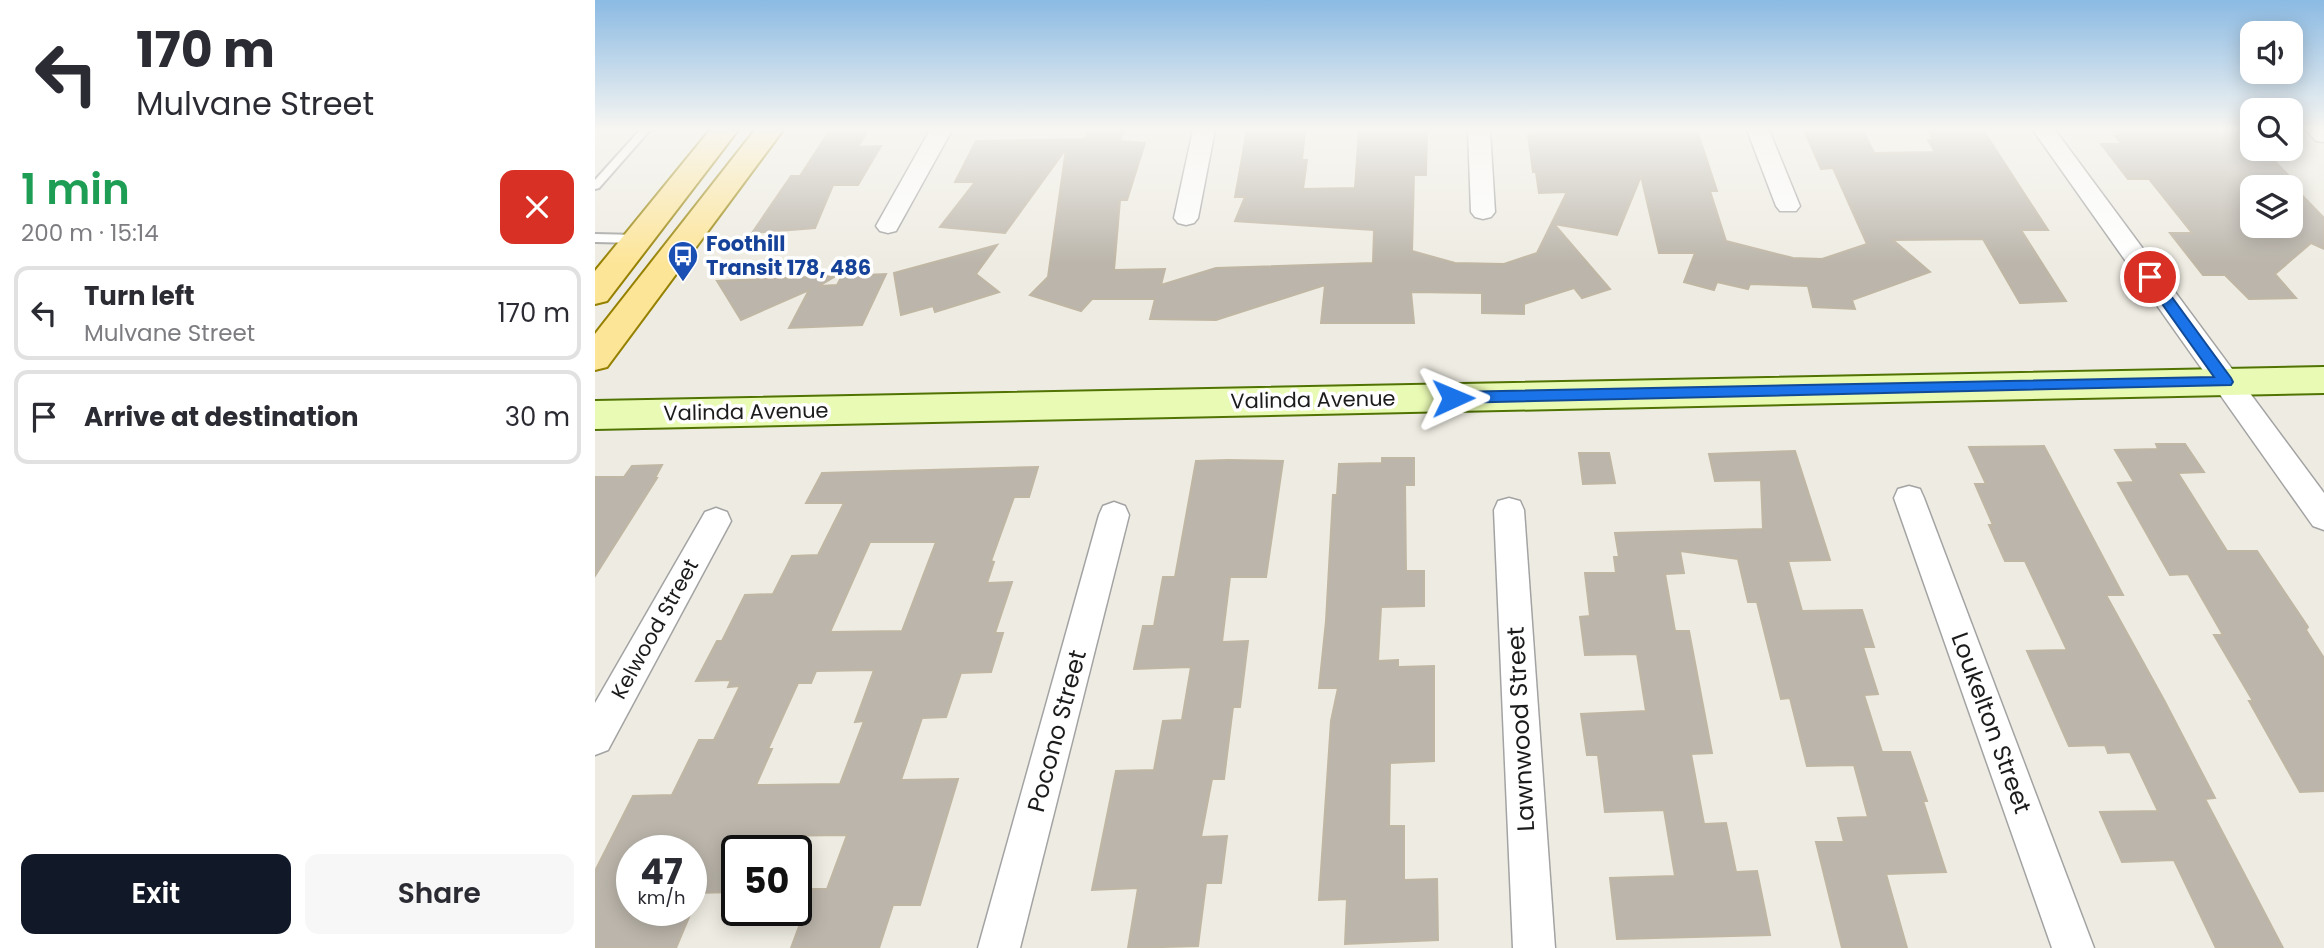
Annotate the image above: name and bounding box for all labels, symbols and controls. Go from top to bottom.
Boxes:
text: 170 m [136,16,275,84]
map controls [2240,21,2303,238]
button: sound [2240,21,2303,84]
icon: left [21,28,112,119]
text: Mulvane Street [136,81,374,126]
button: search [2240,98,2303,161]
text: 1 min [21,160,130,219]
button: close [500,170,574,244]
button: layers [2240,175,2303,238]
text: 200 m · 15:14 [21,217,159,249]
place label: Foothill Transit 178, 486 [706,229,871,282]
bus stop icon: Foothill Transit 178, 486 [666,239,700,283]
pin [2120,247,2180,307]
icon: arrive [2131,258,2169,296]
text: Turn left [84,278,195,314]
icon: left [25,294,63,332]
text: 170 m [497,295,570,331]
text: Mulvane Street [84,317,255,349]
position arrow [1416,361,1490,435]
street label: Valinda Avenue [1230,384,1396,415]
street label: Valinda Avenue [663,396,829,427]
icon: arrive [25,398,63,436]
text: Arrive at destination [84,399,359,435]
text: 30 m [505,399,570,435]
street label: Kelwood Street [604,553,705,704]
street label: Lawnwood Street [1499,626,1542,832]
street label: Loukelton Street [1943,628,2040,818]
street label: Pocono Street [1019,646,1094,816]
speed limit sign: 50 [721,835,812,926]
text: 47 [640,847,683,896]
button: Exit [21,854,291,934]
button: Share [305,854,574,934]
text: km/h [638,885,685,910]

